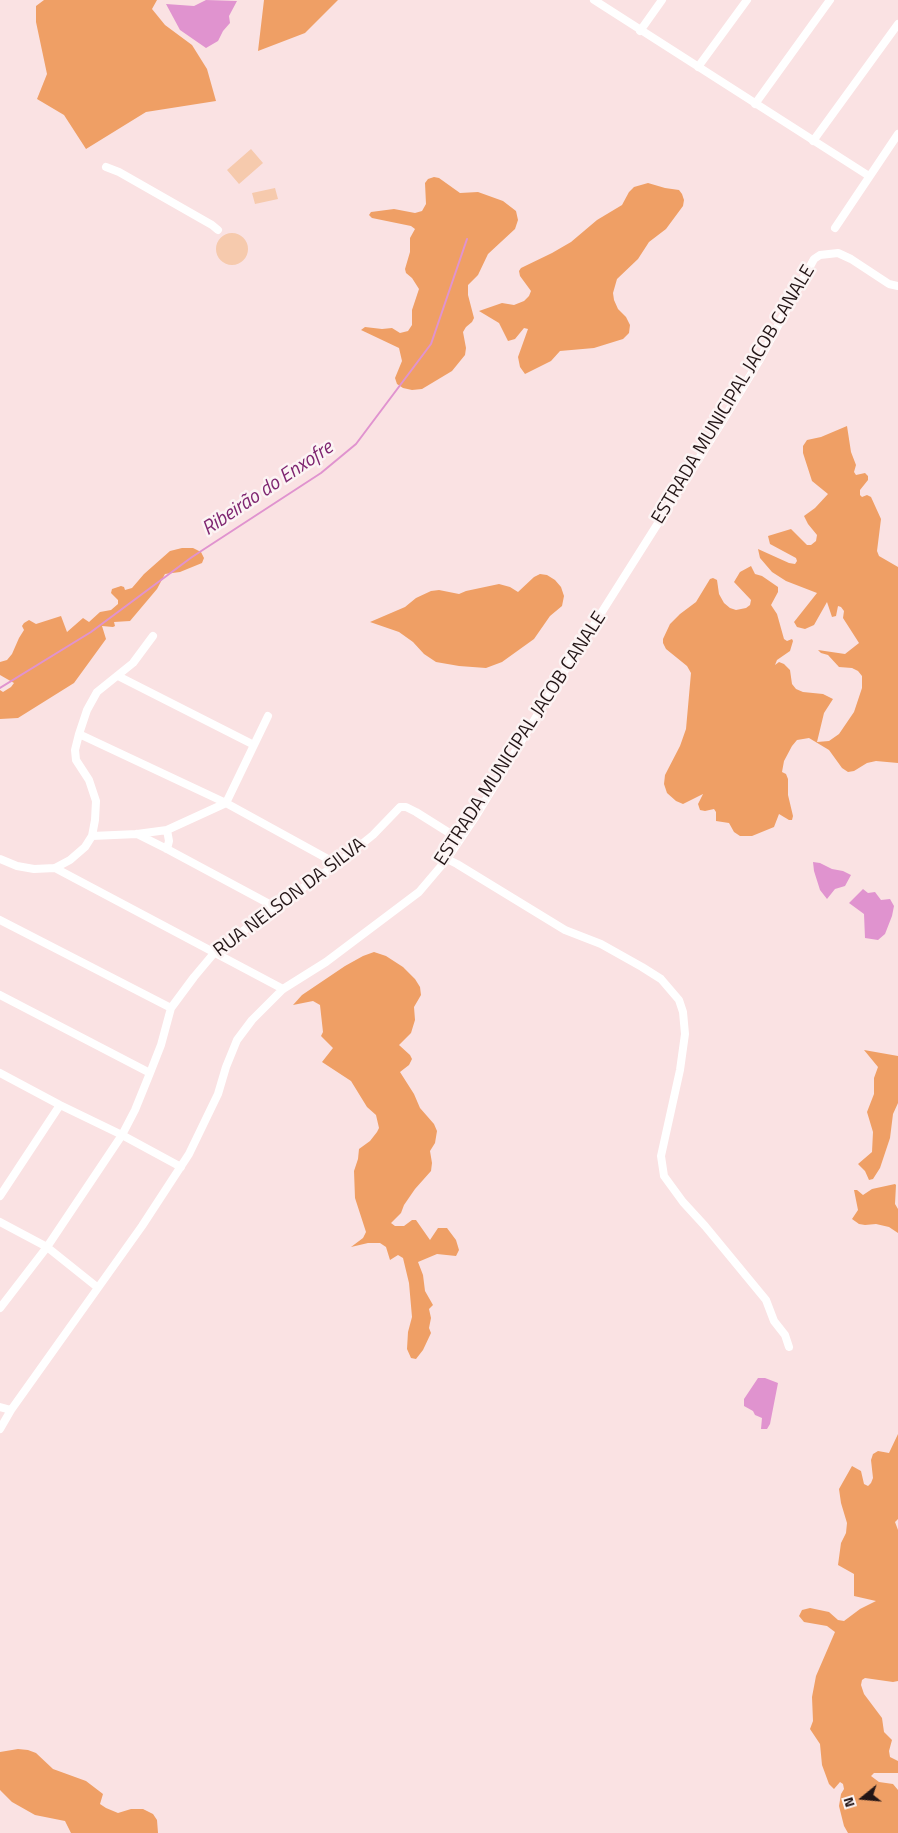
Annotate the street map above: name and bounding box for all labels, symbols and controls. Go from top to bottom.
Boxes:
street label: ESTRADA MUNICIPAL JACOB CANALE [648,262,820,528]
water label: Ribeirão do Enxofre [198,436,338,542]
street label: ESTRADA MUNICIPAL JACOB CANALE [430,608,612,870]
street label: RUA NELSON DA SILVA [210,834,370,962]
north arrow [838,1773,888,1823]
text: N [837,1795,860,1810]

